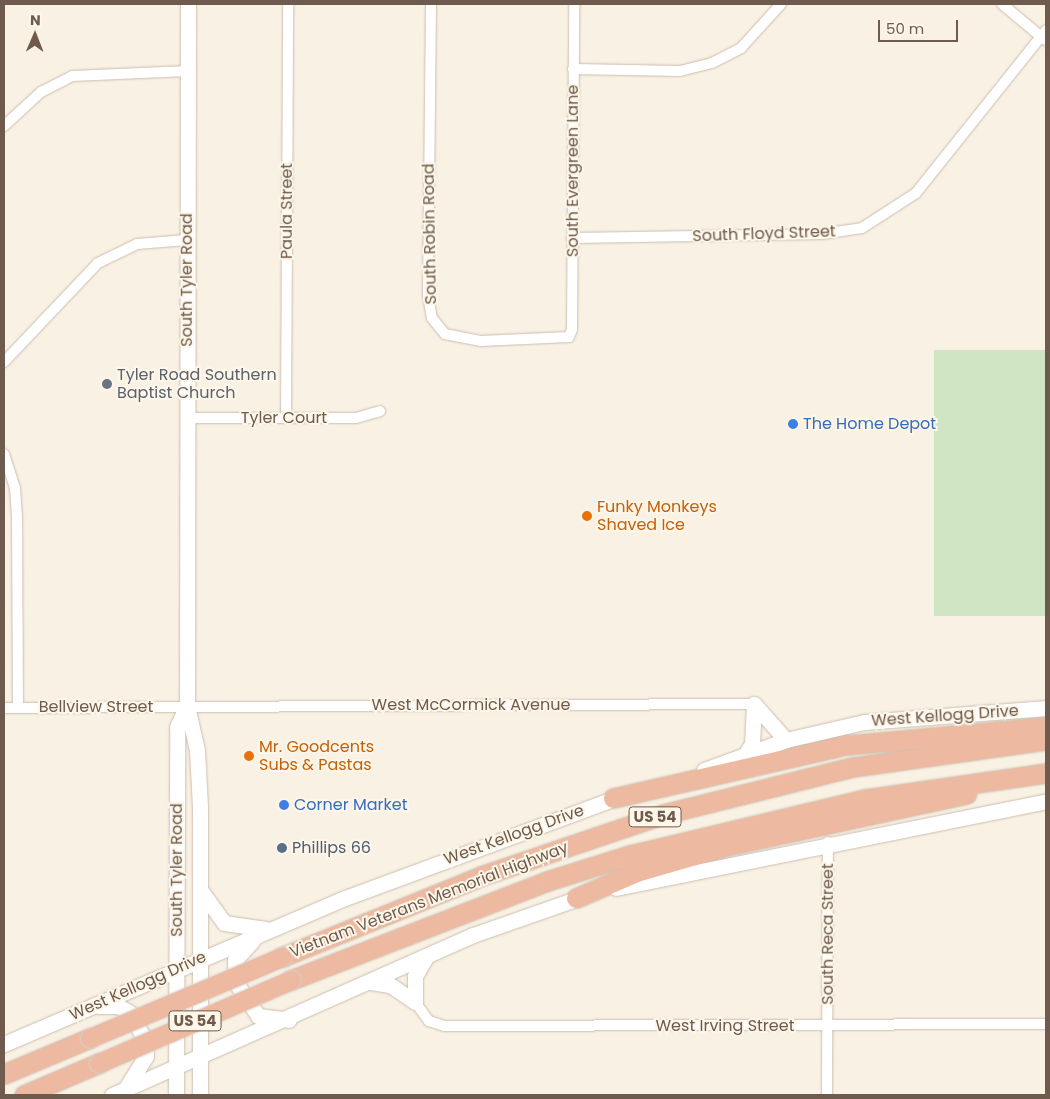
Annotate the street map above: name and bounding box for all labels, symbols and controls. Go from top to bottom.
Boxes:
north arrow [10,10,60,60]
text: N [30,10,41,30]
scale bar [880,10,960,42]
text: 50 m [886,18,924,39]
street label: South Evergreen Lane [563,85,583,257]
street label: Paula Street [277,163,297,259]
street label: South Robin Road [419,163,441,305]
street label: South Tyler Road [177,213,197,347]
street label: South Floyd Street [692,222,836,246]
place label: Tyler Road Southern Baptist Church [117,365,277,403]
marker: Tyler Road Southern Baptist Church [101,378,113,390]
street label: Tyler Court [241,408,327,428]
place label: The Home Depot [803,414,936,434]
marker: The Home Depot [787,418,799,430]
place label: Funky Monkeys Shaved Ice [597,497,717,535]
marker: Funky Monkeys Shaved Ice [581,510,593,522]
street label: West McCormick Avenue [372,695,570,715]
street label: Bellview Street [39,697,153,717]
street label: West Kellogg Drive [871,701,1019,731]
place label: Mr. Goodcents Subs & Pastas [259,737,374,775]
marker: Mr. Goodcents Subs & Pastas [243,750,255,762]
place label: Corner Market [294,795,408,815]
marker: Corner Market [278,799,290,811]
street label: West Kellogg Drive [441,801,587,869]
street label: South Tyler Road [167,803,187,937]
road number: US 54 [628,804,682,830]
street label: Vietnam Veterans Memorial Highway [287,838,571,962]
place label: Phillips 66 [292,838,371,858]
marker: Phillips 66 [276,842,288,854]
street label: South Reca Street [818,863,838,1005]
street label: West Kellogg Drive [67,947,209,1025]
road number: US 54 [168,1008,222,1034]
street label: West Irving Street [656,1016,794,1036]

